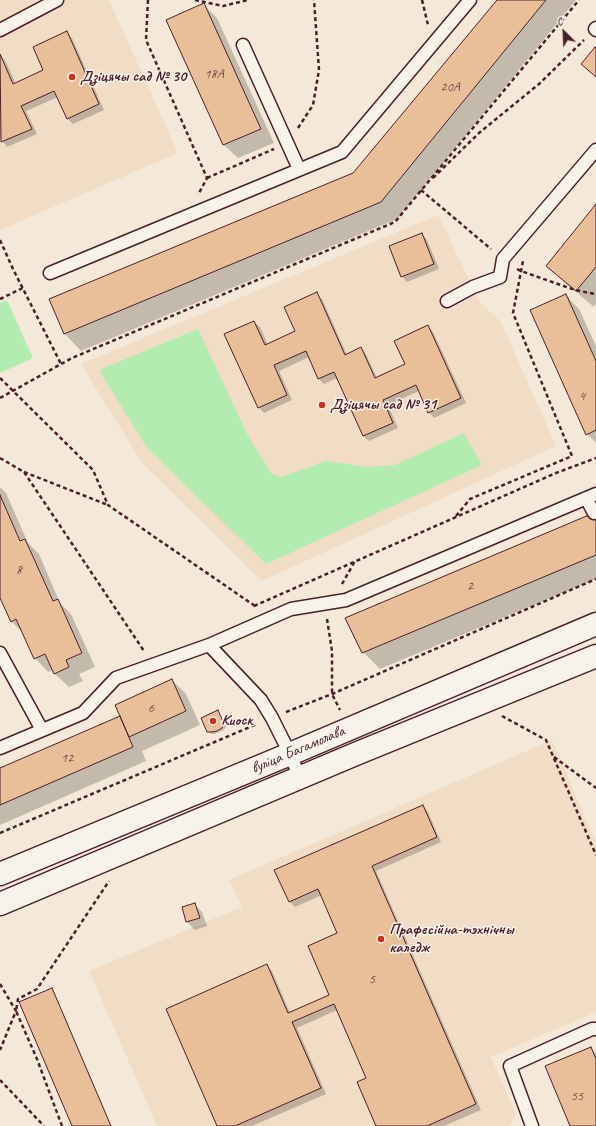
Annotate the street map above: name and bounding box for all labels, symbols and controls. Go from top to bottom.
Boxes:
north arrow [544,12,584,52]
text: С [554,14,564,29]
house number: 18А [204,66,224,82]
place label: Дзіцячы сад № 30 [80,67,186,87]
marker: Дзіцячы сад № 30 [67,72,77,82]
house number: 20А [440,79,460,95]
house number: 4 [579,388,585,404]
place label: Дзіцячы сад № 31 [330,395,436,415]
marker: Дзіцячы сад № 31 [317,400,327,410]
house number: 8 [16,562,22,578]
house number: 2 [467,578,473,594]
house number: 6 [148,700,154,716]
place label: Киоск [221,711,253,731]
marker: Киоск [208,716,218,726]
street label: вуліца Багамолава [248,722,348,778]
house number: 12 [61,750,73,766]
place label: Прафесійна-тэхнічны каледж [389,920,513,958]
marker: Прафесійна-тэхнічны каледж [376,934,386,944]
house number: 5 [369,971,375,987]
house number: 55 [571,1088,583,1104]

